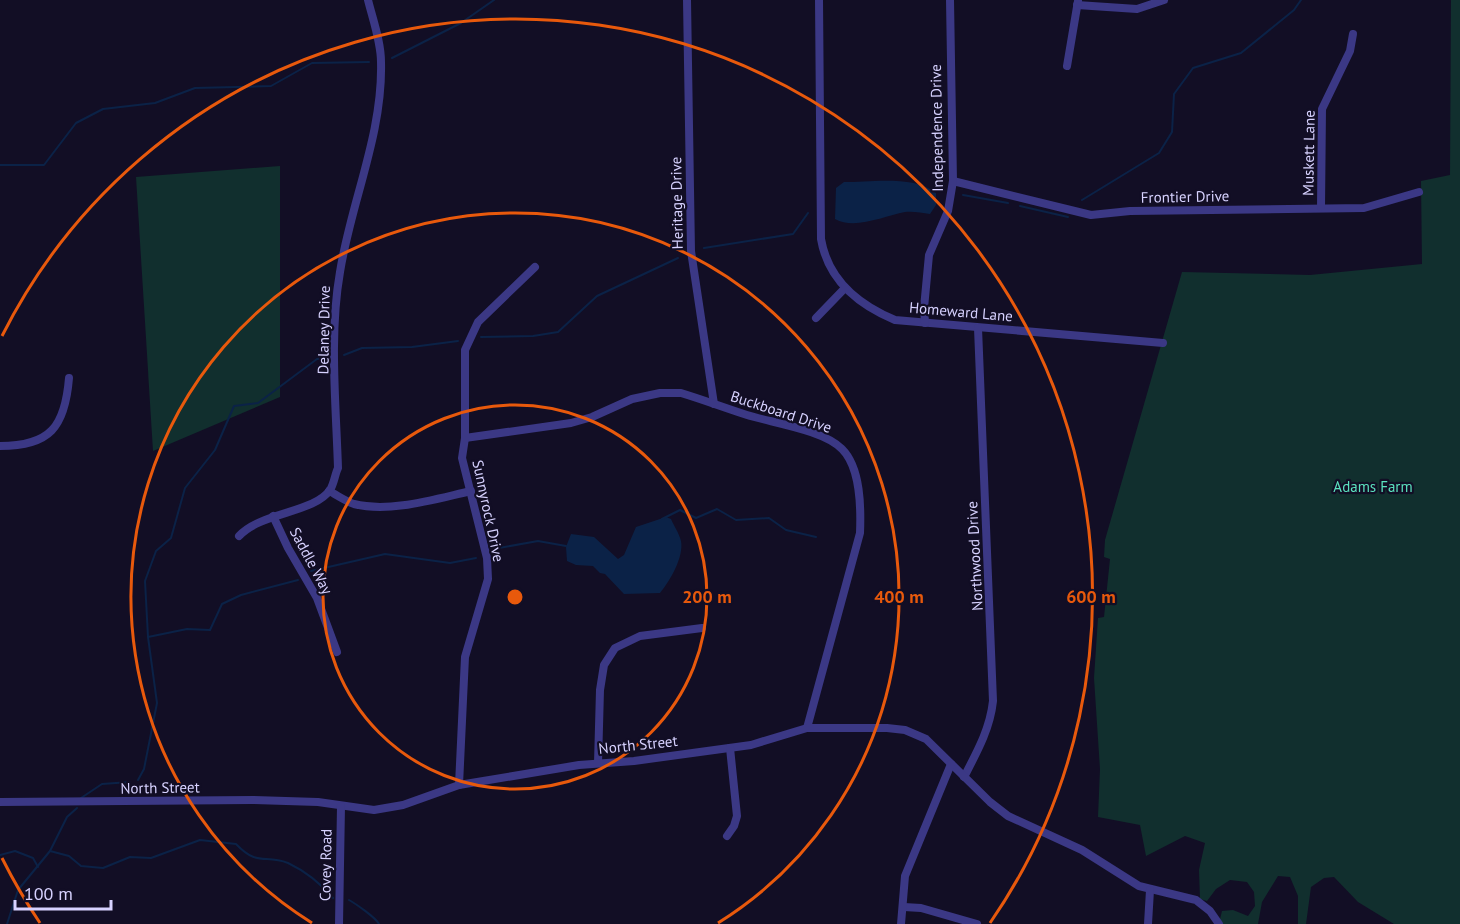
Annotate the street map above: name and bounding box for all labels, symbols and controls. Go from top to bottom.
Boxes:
street label: Independence Drive [926,64,947,192]
street label: Muskett Lane [1298,110,1319,196]
street label: Heritage Drive [666,157,687,249]
street label: Frontier Drive [1141,186,1229,207]
street label: Delaney Drive [313,285,334,375]
street label: Homeward Lane [908,298,1014,326]
street label: Buckboard Drive [728,386,834,437]
street label: Sunnyrock Drive [468,458,509,564]
park label: Adams Farm [1333,477,1413,496]
street label: Northwood Drive [962,501,987,611]
street label: Saddle Way [286,524,337,598]
text: 200 m [682,585,732,608]
text: 400 m [874,585,924,608]
text: 600 m [1066,585,1116,608]
centre of rings [505,587,525,607]
street label: North Street [598,731,678,758]
street label: North Street [120,777,200,798]
street label: Covey Road [315,829,336,901]
scale bar [15,873,111,911]
text: 100 m [24,882,73,905]

